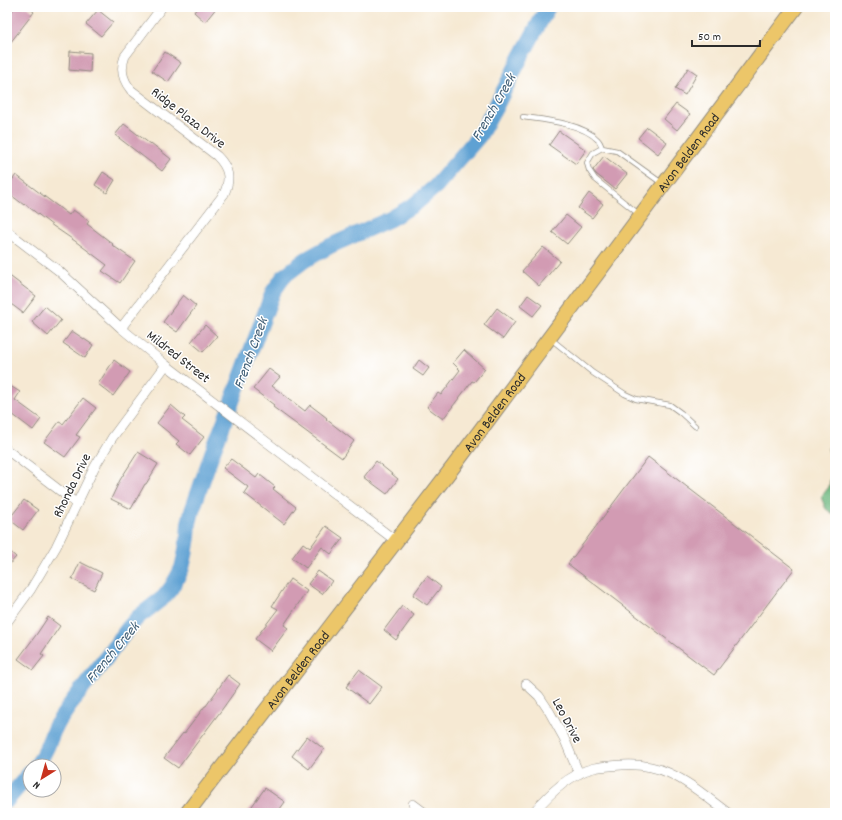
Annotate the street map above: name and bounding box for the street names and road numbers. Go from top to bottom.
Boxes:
street label: Ridge Plaza Drive [146,83,229,154]
street label: Avon Belden Road [653,110,725,197]
street label: Mildred Street [142,326,214,389]
street label: Avon Belden Road [459,369,532,457]
street label: Rhonda Drive [49,450,97,521]
street label: Avon Belden Road [262,627,336,714]
street label: Leo Drive [546,695,586,747]

